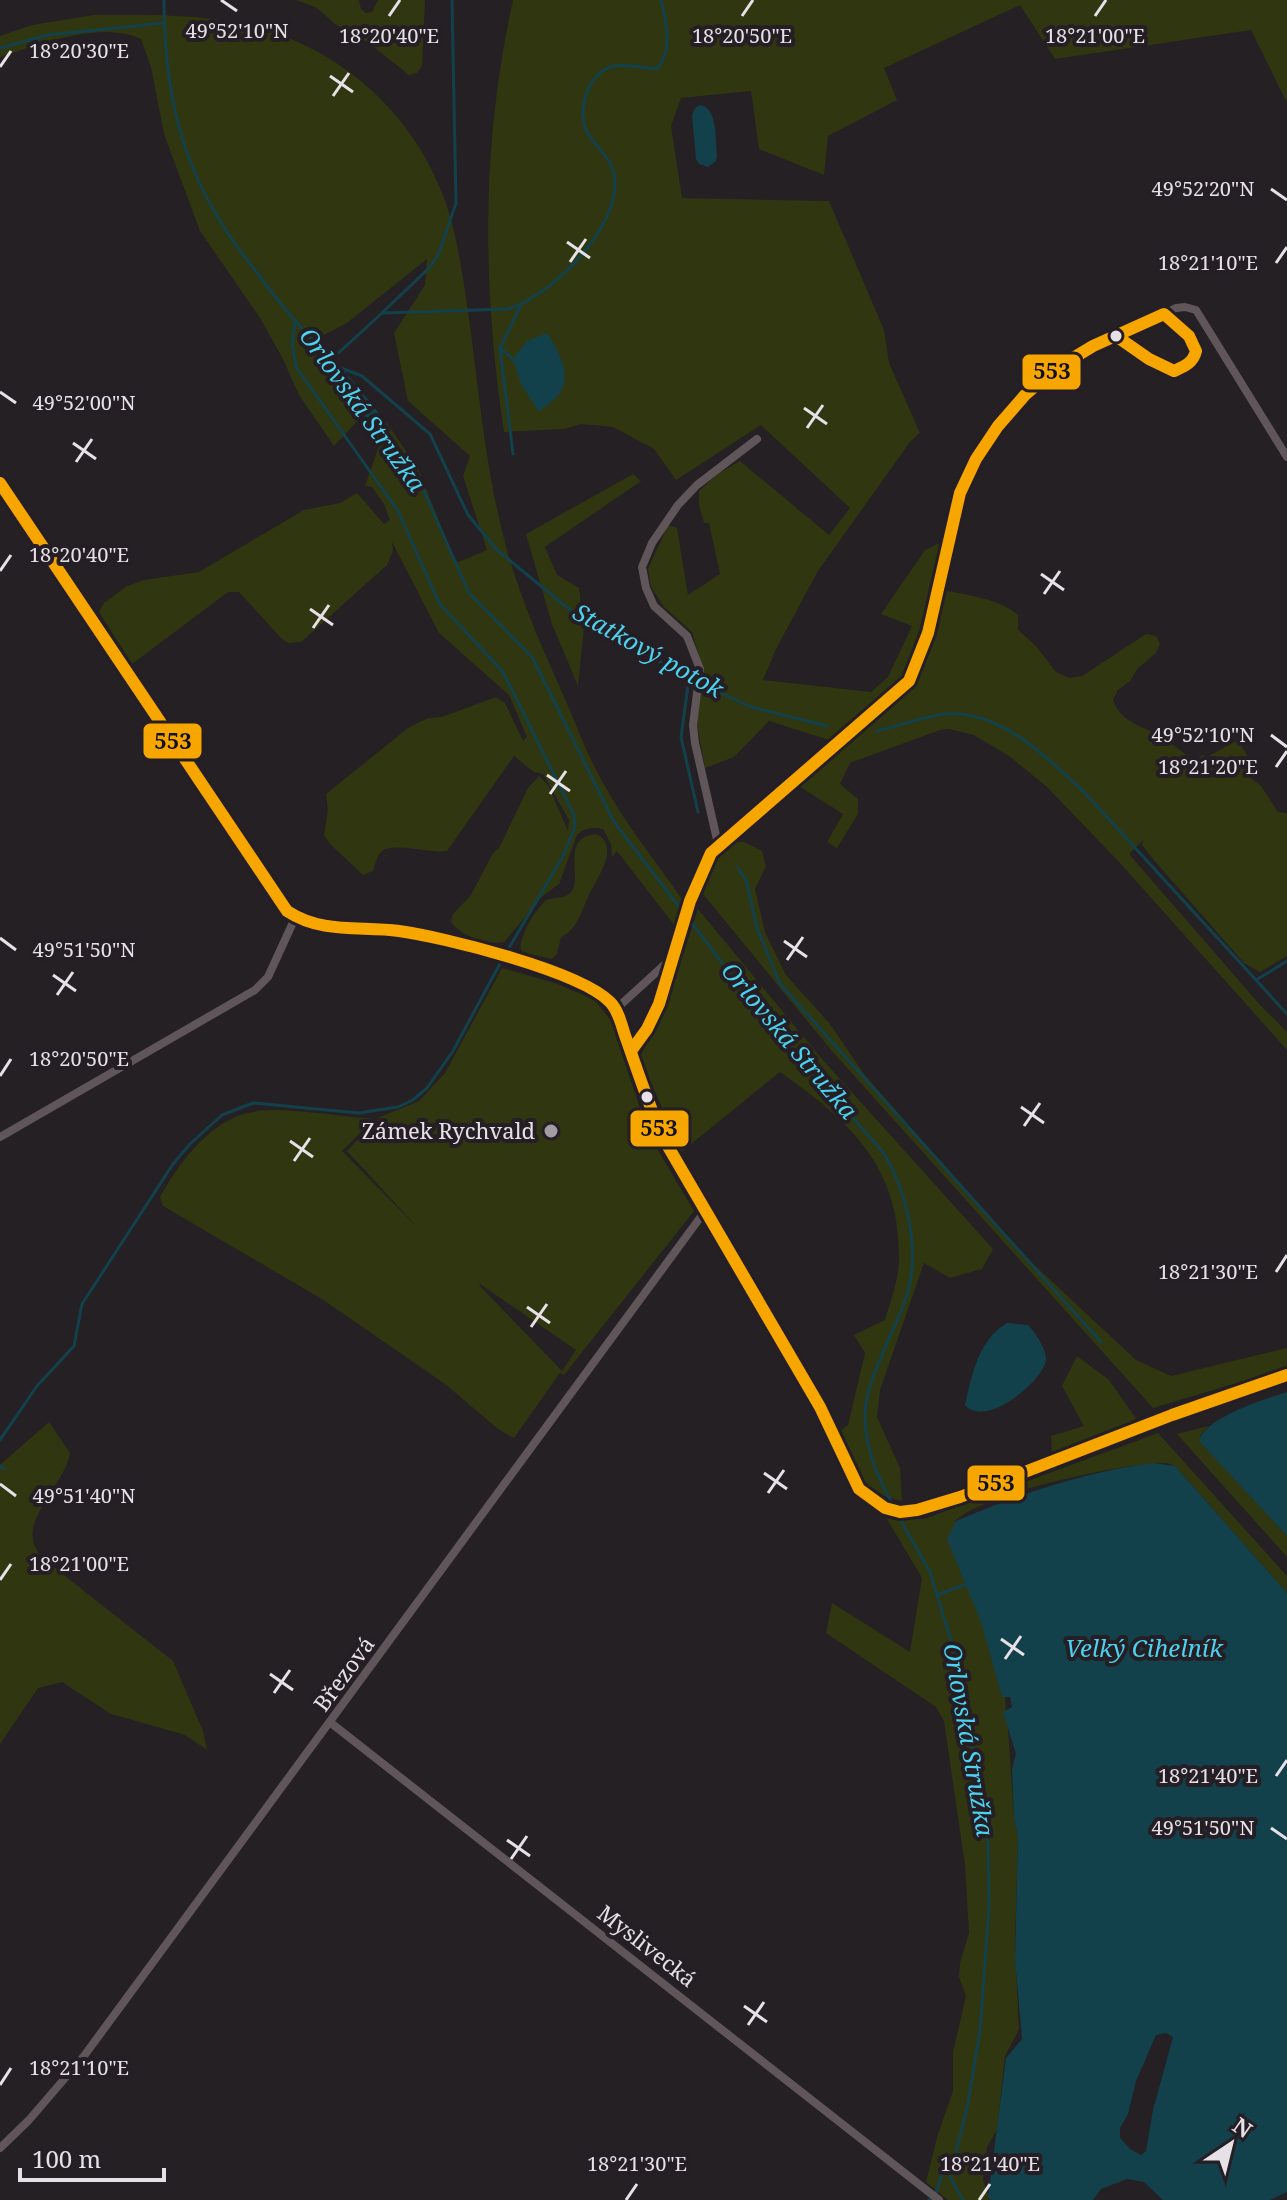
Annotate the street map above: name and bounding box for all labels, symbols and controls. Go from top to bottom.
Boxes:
text: 49°52'10"N [186,17,288,44]
text: 18°20'40"E [339,22,439,49]
text: 18°20'50"E [692,22,792,49]
text: 18°21'00"E [1045,22,1145,49]
text: 18°20'30"E [29,37,129,64]
text: 49°52'20"N [1152,175,1254,202]
text: 18°21'10"E [1158,249,1258,276]
water label: Orlovská Stružka [292,320,434,498]
unlabelled marker [1108,328,1124,344]
line badge: 553 [1021,353,1082,391]
text: 553 [1033,355,1071,385]
text: 49°52'00"N [33,389,135,416]
text: 18°20'40"E [29,541,129,568]
water label: Statkový potok [568,595,731,705]
text: 49°52'10"N [1152,721,1254,748]
line badge: 553 [142,722,203,760]
text: 553 [154,725,192,755]
text: 18°21'20"E [1158,753,1258,780]
text: 49°51'50"N [33,936,135,963]
water label: Orlovská Stružka [715,955,866,1126]
text: 18°20'50"E [29,1045,129,1072]
unlabelled marker [639,1089,655,1105]
line badge: 553 [629,1109,690,1148]
text: 553 [640,1112,678,1142]
place label: Zámek Rychvald [362,1115,535,1145]
marker: Zámek Rychvald [542,1122,560,1140]
text: 18°21'30"E [1158,1258,1258,1285]
line badge: 553 [966,1464,1026,1502]
text: 553 [977,1467,1015,1497]
text: 49°51'40"N [33,1482,135,1509]
text: 18°21'00"E [29,1550,129,1577]
street label: Březová [306,1630,380,1717]
water label: Velký Cihelník [1065,1631,1224,1664]
water label: Orlovská Stružka [936,1641,1003,1839]
text: 18°21'40"E [1158,1762,1258,1789]
text: 49°51'50"N [1152,1814,1254,1841]
street label: Myslivecká [592,1897,703,1993]
text: 18°21'10"E [29,2054,129,2081]
north arrow [1191,2104,1271,2184]
text: N [1227,2110,1259,2144]
scale bar [20,2132,164,2182]
text: 100 m [32,2142,101,2175]
text: 18°21'30"E [587,2150,687,2177]
text: 18°21'40"E [940,2150,1040,2177]

